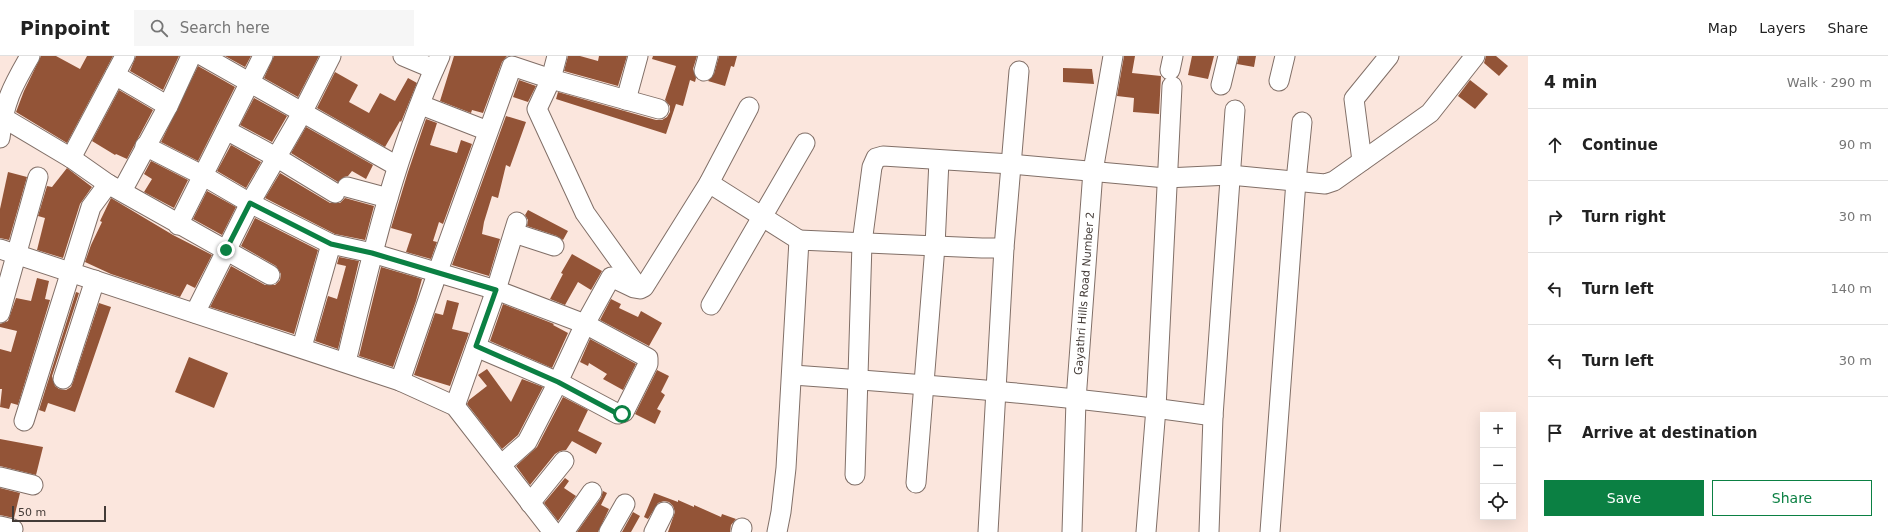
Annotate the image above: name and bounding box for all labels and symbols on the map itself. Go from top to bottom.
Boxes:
street label: Gayathri Hills Road Number 2 [1072,211,1097,375]
route end [217,241,235,259]
route start [613,405,631,423]
scale bar [12,504,106,523]

